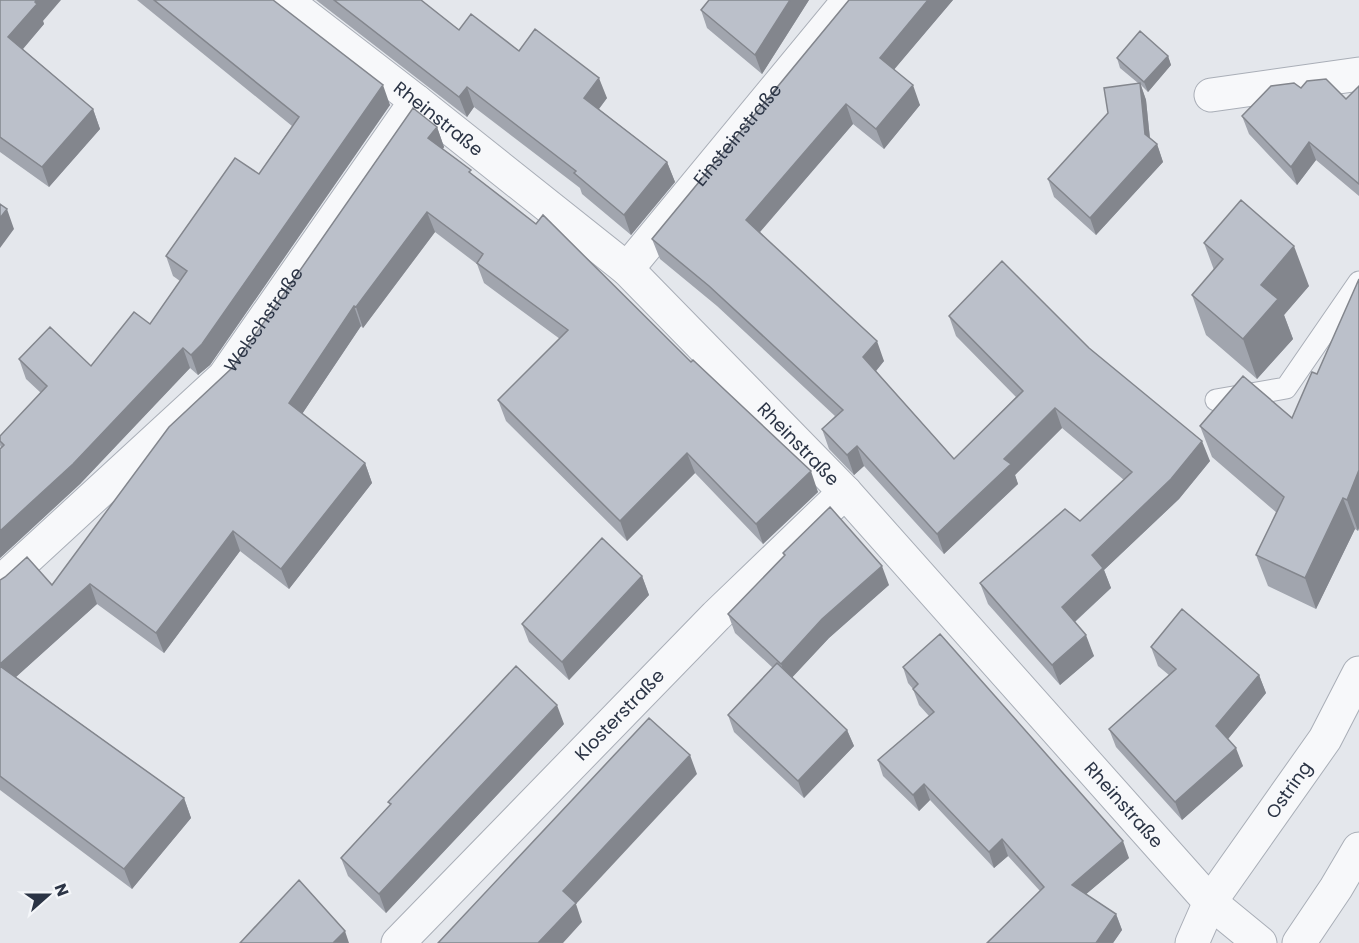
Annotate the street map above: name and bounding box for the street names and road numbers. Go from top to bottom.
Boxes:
street label: Rheinstraße [389,75,489,162]
street label: Einsteinstraße [687,78,787,191]
street label: Welschstraße [218,262,309,377]
street label: Rheinstraße [752,396,845,491]
street label: Klosterstraße [569,663,670,766]
street label: Rheinstraße [1079,756,1169,853]
street label: Ostring [1260,756,1318,823]

